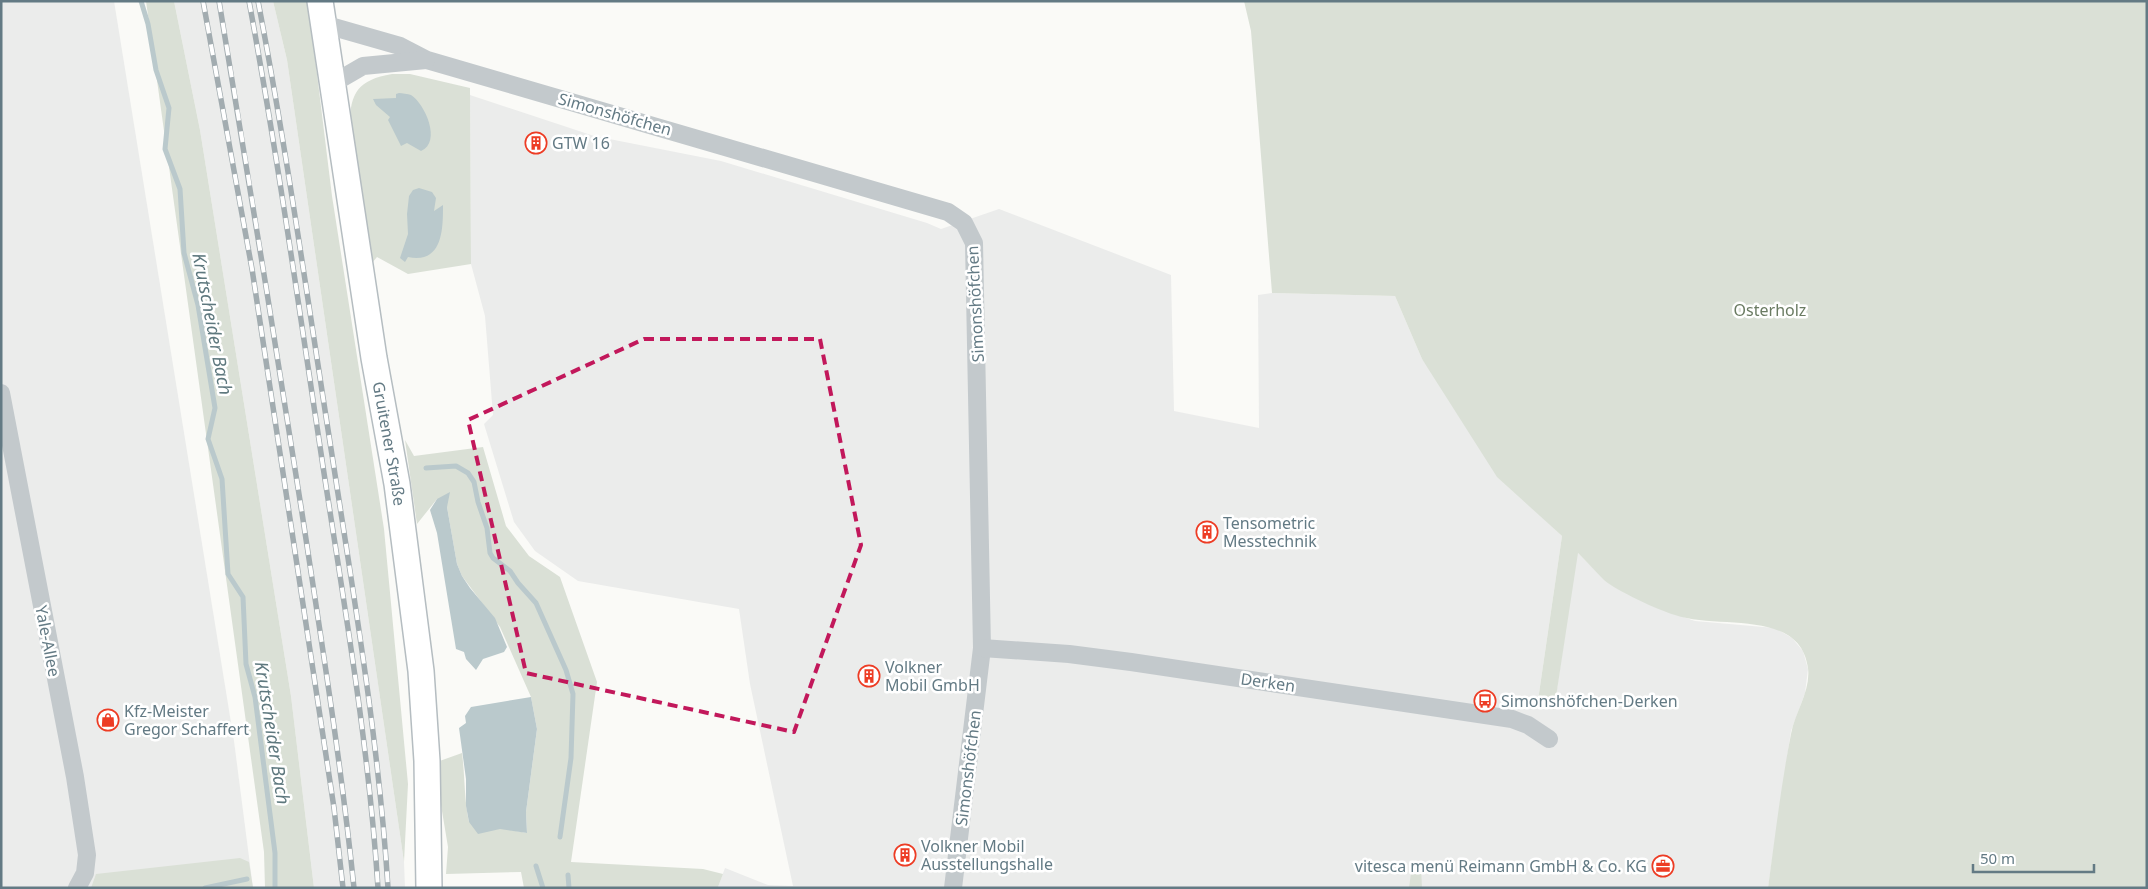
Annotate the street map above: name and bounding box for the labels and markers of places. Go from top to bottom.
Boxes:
building icon: GTW 16 [524,131,548,155]
place label: GTW 16 [552,132,610,154]
place label: Tensometric Messtechnik [1223,512,1317,552]
building icon: Tensometric Messtechnik [1195,520,1219,544]
place label: Volkner Mobil GmbH [885,656,980,696]
building icon: Volkner Mobil GmbH [857,664,881,688]
bus stop icon: Simonshöfchen-Derken [1473,689,1497,713]
place label: Simonshöfchen-Derken [1501,690,1678,712]
place label: Kfz-Meister Gregor Schaffert [124,700,249,740]
shop icon: Kfz-Meister Gregor Schaffert [96,708,120,732]
place label: Volkner Mobil Ausstellungshalle [921,835,1053,875]
building icon: Volkner Mobil Ausstellungshalle [893,843,917,867]
office icon: vitesca menü Reimann GmbH & Co. KG [1651,854,1675,878]
place label: vitesca menü Reimann GmbH & Co. KG [1355,855,1647,877]

